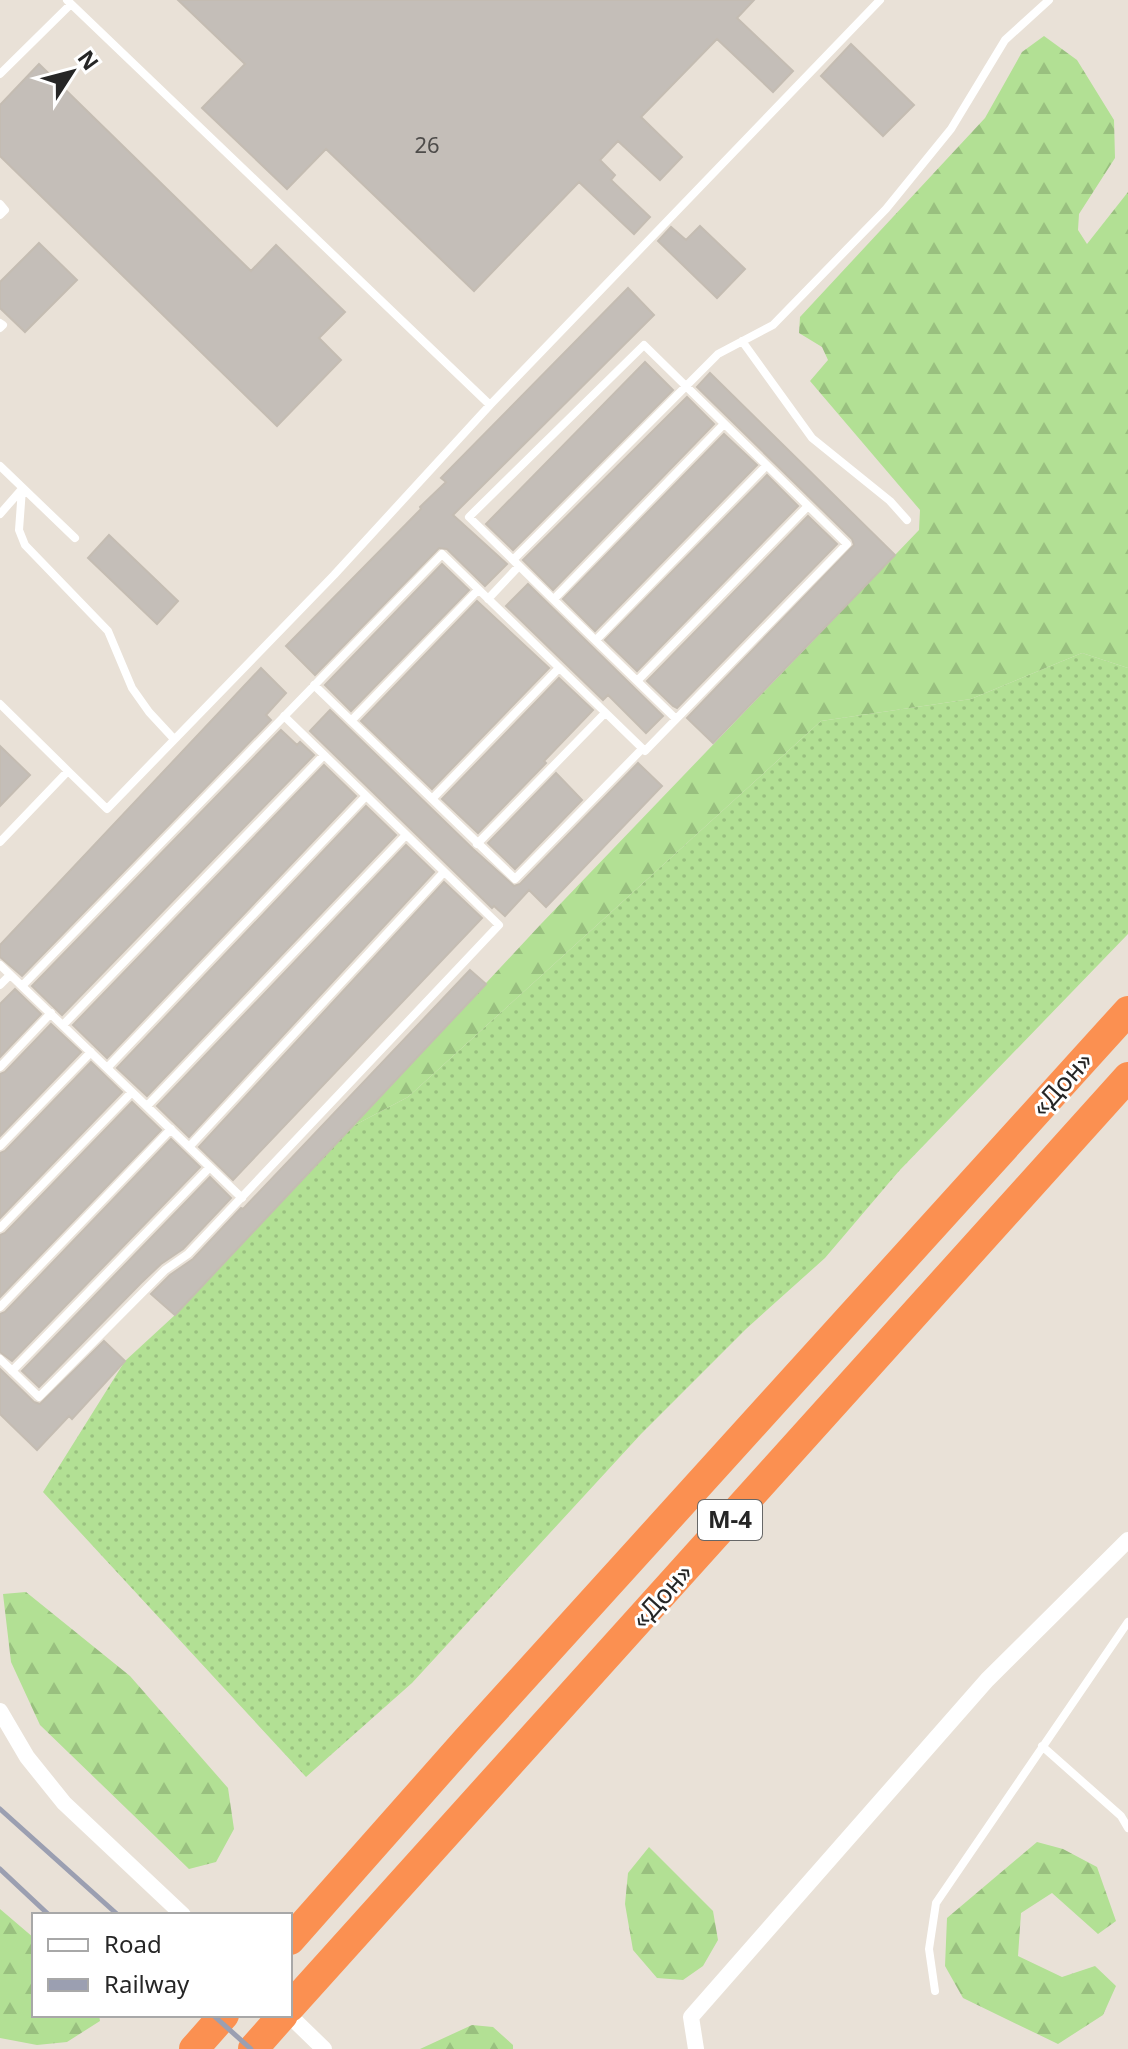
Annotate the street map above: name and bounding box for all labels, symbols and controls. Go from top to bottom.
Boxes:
north arrow [32,32,112,112]
text: N [72,44,106,76]
house number: 26 [414,129,440,159]
street label: «Дон» [1022,1043,1100,1124]
road number: М-4 [698,1500,762,1540]
street label: «Дон» [622,1555,700,1636]
legend [32,1913,292,2017]
text: Road [104,1927,162,1960]
text: Railway [104,1967,190,2000]

